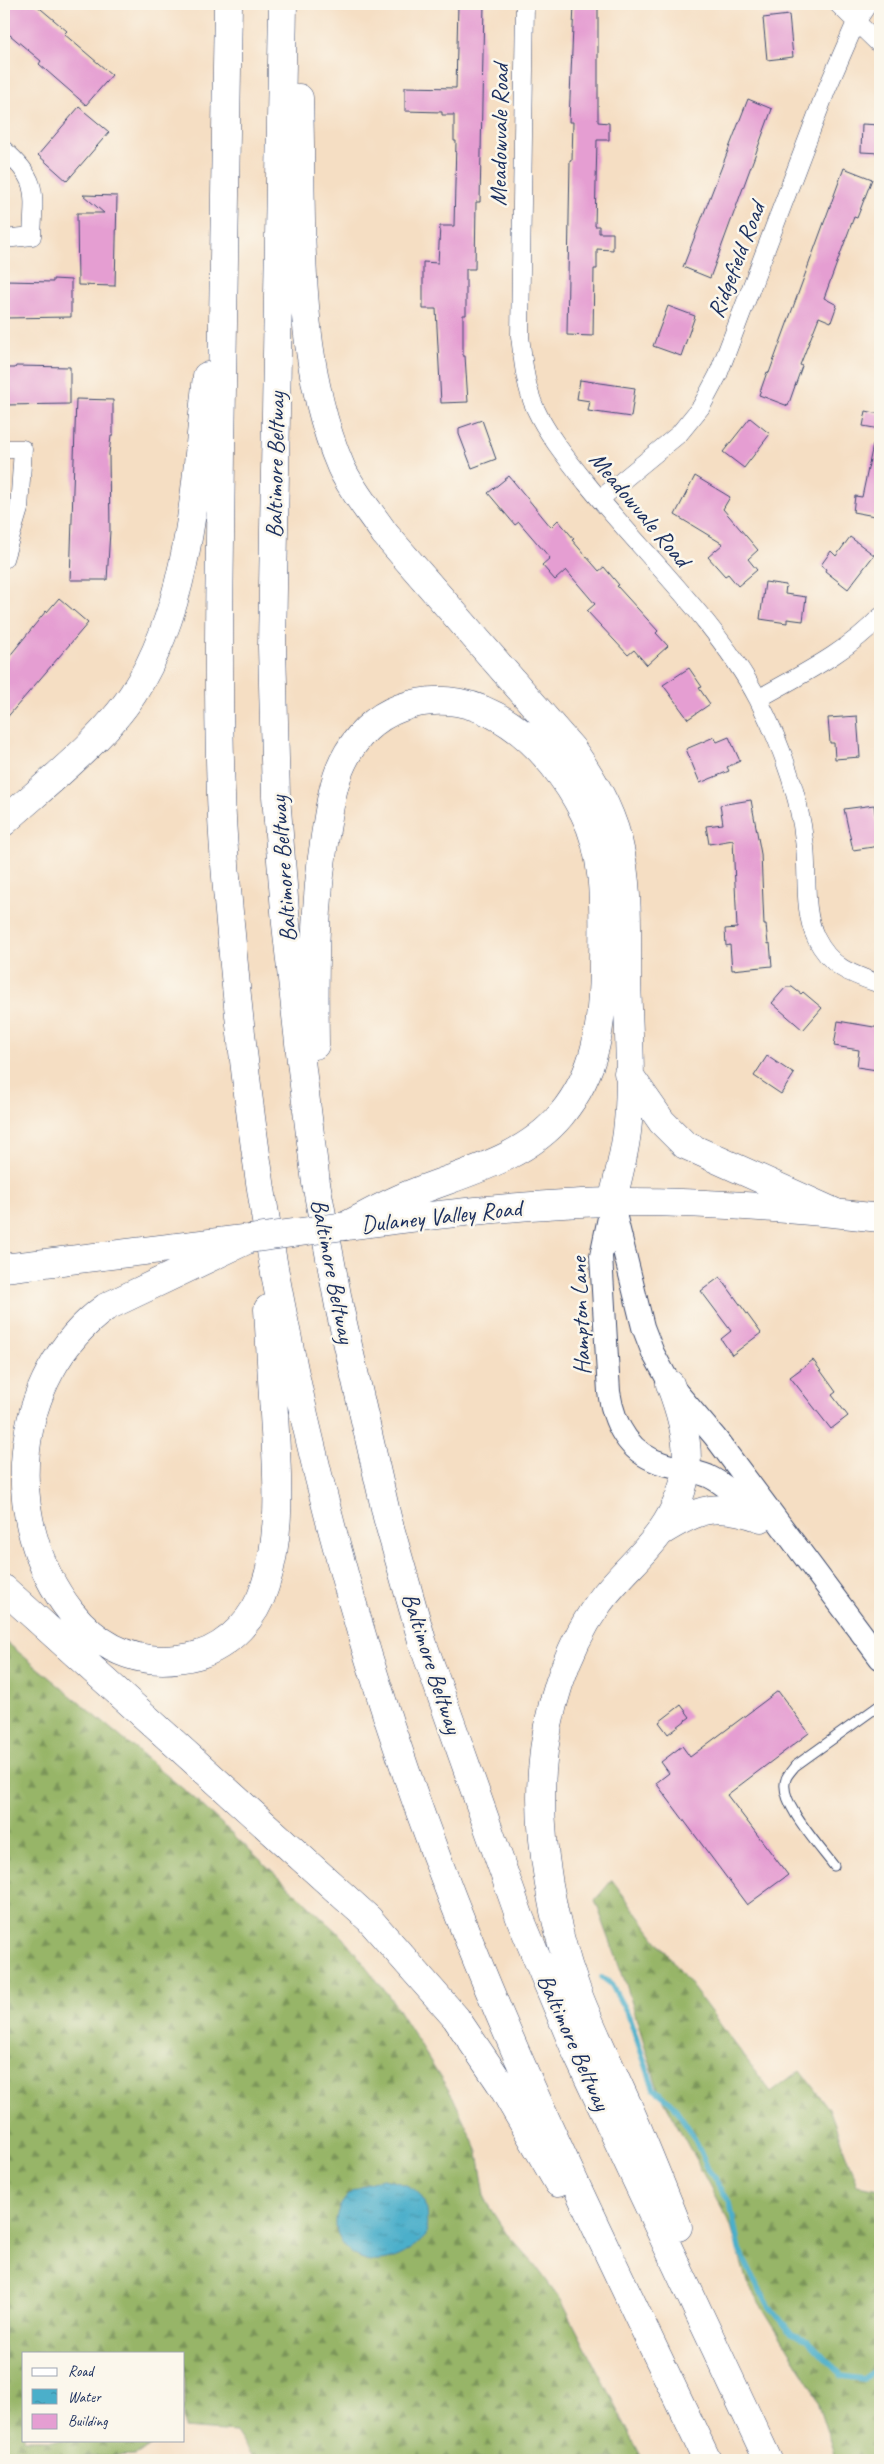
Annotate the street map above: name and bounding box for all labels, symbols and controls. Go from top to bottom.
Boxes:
street label: Meadowvale Road [483,60,515,206]
street label: Ridgefield Road [700,195,773,322]
street label: Baltimore Beltway [259,390,291,538]
street label: Meadowvale Road [583,445,699,576]
street label: Baltimore Beltway [263,793,303,943]
street label: Dulaney Valley Road [359,1192,526,1239]
street label: Baltimore Beltway [304,1196,362,1347]
street label: Hampton Lane [563,1254,597,1376]
street label: Baltimore Beltway [395,1589,469,1739]
street label: Baltimore Beltway [531,1969,618,2117]
legend [22,2352,185,2442]
text: Road [68,2362,95,2381]
text: Water [68,2388,102,2407]
text: Building [68,2412,108,2431]

